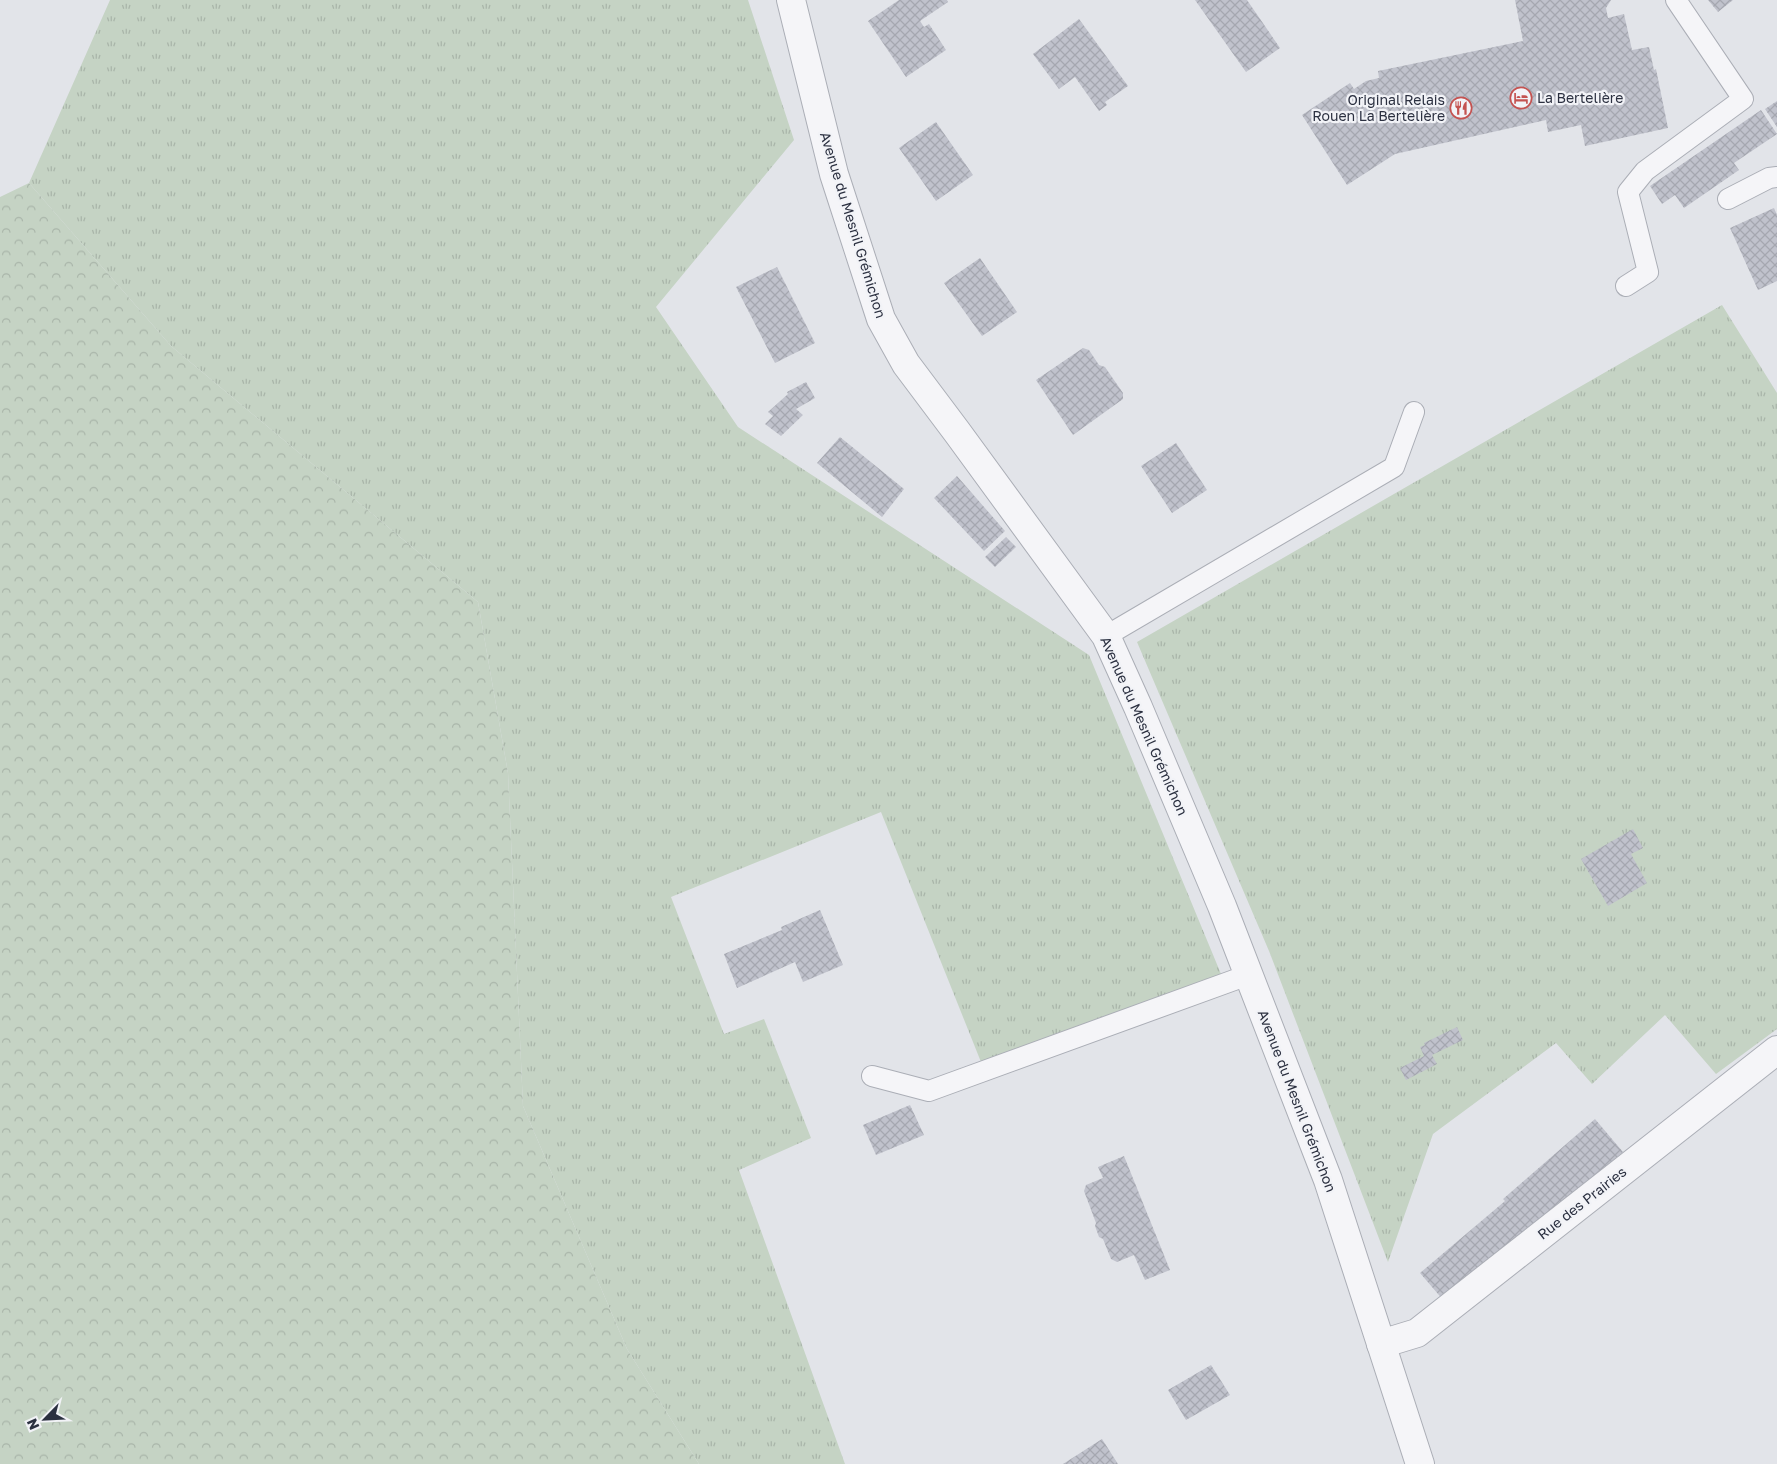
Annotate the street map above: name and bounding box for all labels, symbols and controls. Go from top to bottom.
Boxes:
hotel icon: La Bertelière [1509,86,1533,110]
place label: La Bertelière [1537,89,1623,106]
place label: Original Relais Rouen La Bertelière [1312,91,1445,124]
restaurant icon: Original Relais Rouen La Bertelière [1449,96,1473,120]
street label: Avenue du Mesnil Grémichon [817,130,890,320]
street label: Avenue du Mesnil Grémichon [1097,634,1192,818]
street label: Avenue du Mesnil Grémichon [1255,1007,1340,1194]
street label: Rue des Prairies [1534,1163,1629,1243]
north arrow [20,1394,70,1444]
text: N [23,1416,43,1433]

